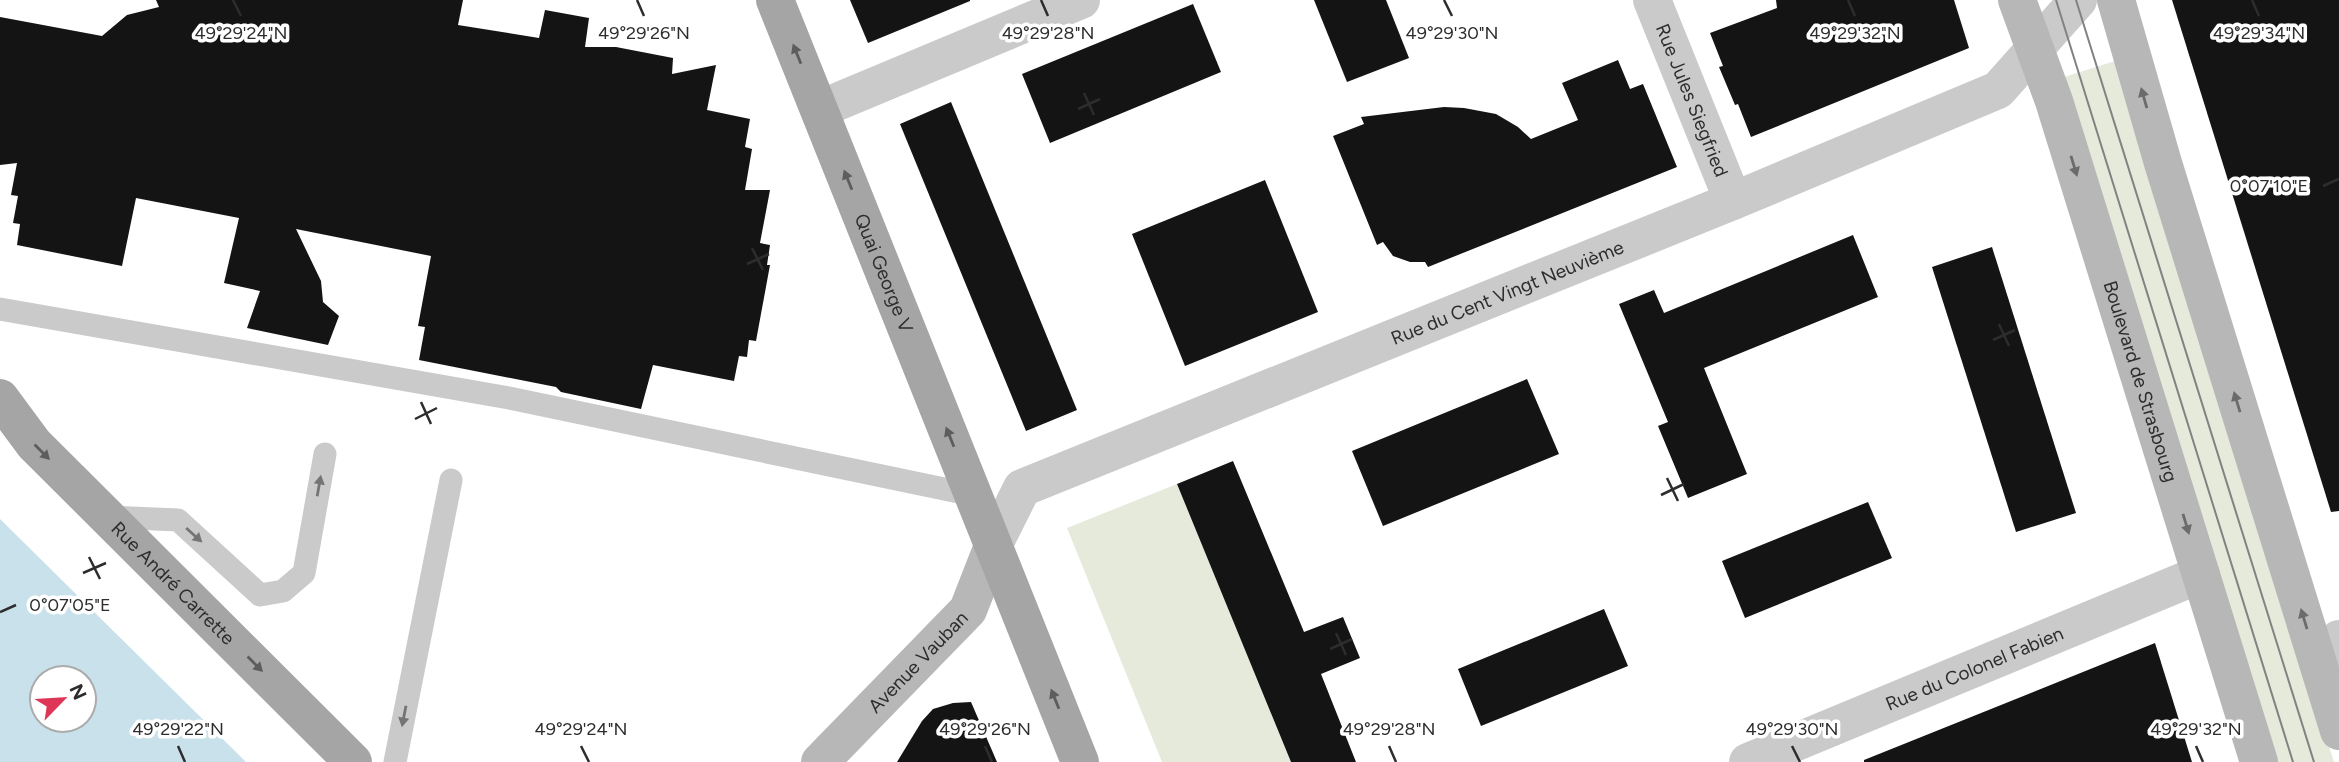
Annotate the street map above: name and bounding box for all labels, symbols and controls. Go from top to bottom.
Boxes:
street label: Rue Jules Siegfried [1651,20,1733,180]
text: 49°29'24"N [195,22,287,44]
text: 49°29'26"N [598,22,690,44]
text: 49°29'28"N [1002,22,1094,44]
text: 49°29'30"N [1406,22,1498,44]
text: 49°29'32"N [1809,22,1901,44]
text: 49°29'34"N [2213,22,2305,44]
one-way arrow [792,44,803,65]
one-way arrow [2138,86,2149,108]
one-way arrow [2070,156,2080,177]
one-way arrow [842,170,853,191]
text: 0°07'10"E [2230,175,2308,197]
street label: Quai George V [850,210,918,336]
street label: Rue du Cent Vingt Neuvième [1388,235,1627,350]
street label: Boulevard de Strasbourg [2098,278,2182,485]
one-way arrow [2231,391,2241,412]
one-way arrow [944,427,955,448]
one-way arrow [33,444,50,461]
one-way arrow [314,475,325,497]
one-way arrow [2181,514,2191,535]
street label: Rue André Carrette [106,517,240,650]
one-way arrow [185,527,203,543]
text: 0°07'05"E [29,594,111,616]
street label: Avenue Vauban [863,606,973,718]
one-way arrow [2299,608,2309,629]
street label: Rue du Colonel Fabien [1882,621,2067,716]
one-way arrow [247,656,264,673]
north arrow [28,664,98,734]
text: N [64,681,91,704]
one-way arrow [1049,688,1060,709]
one-way arrow [399,705,410,727]
text: 49°29'22"N [132,718,224,740]
text: 49°29'24"N [535,718,627,740]
text: 49°29'26"N [939,718,1031,740]
text: 49°29'28"N [1343,718,1435,740]
text: 49°29'30"N [1746,718,1838,740]
text: 49°29'32"N [2150,718,2242,740]

